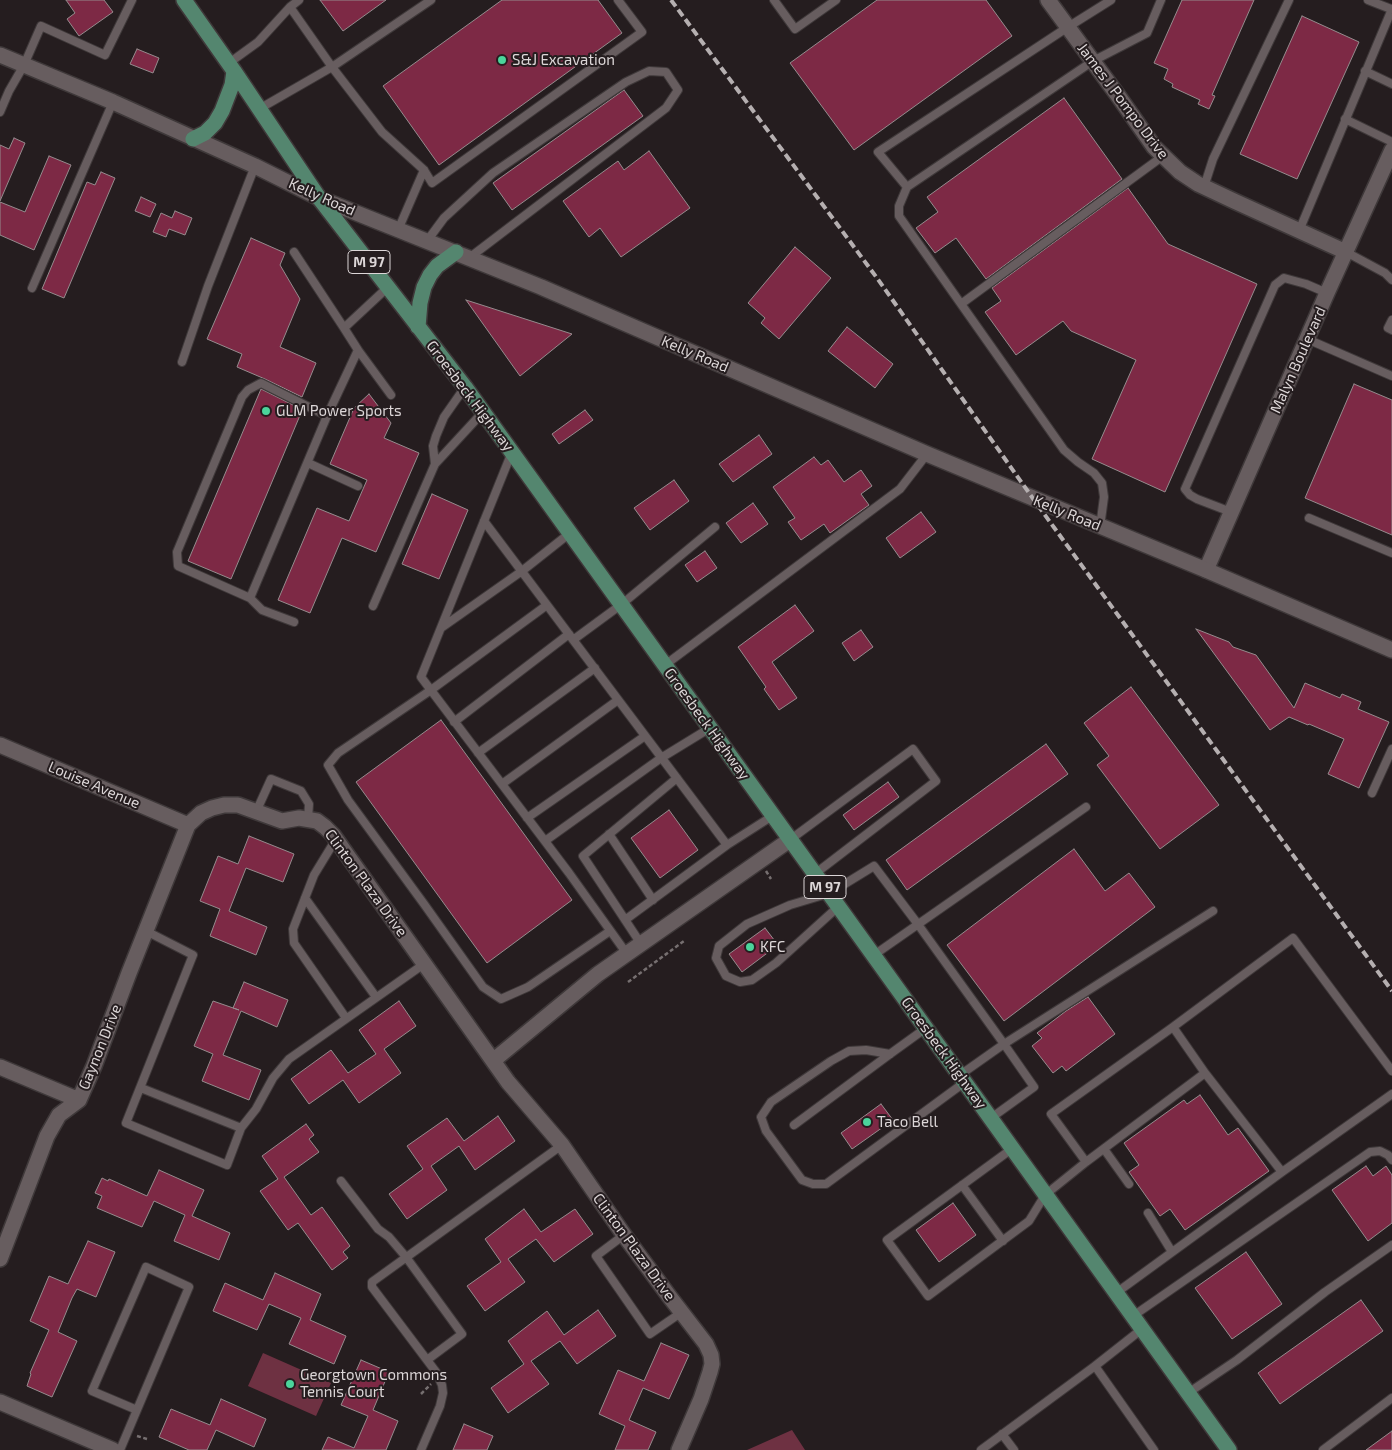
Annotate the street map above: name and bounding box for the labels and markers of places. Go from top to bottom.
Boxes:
place label: S&J Excavation [512,51,615,69]
marker: S&J Excavation [496,54,508,66]
place label: GLM Power Sports [276,402,402,420]
marker: GLM Power Sports [260,405,272,417]
place label: KFC [760,938,785,956]
marker: KFC [744,941,756,953]
place label: Taco Bell [877,1113,938,1131]
marker: Taco Bell [861,1116,873,1128]
place label: Georgtown Commons Tennis Court [300,1366,447,1401]
marker: Georgtown Commons Tennis Court [284,1378,296,1390]

